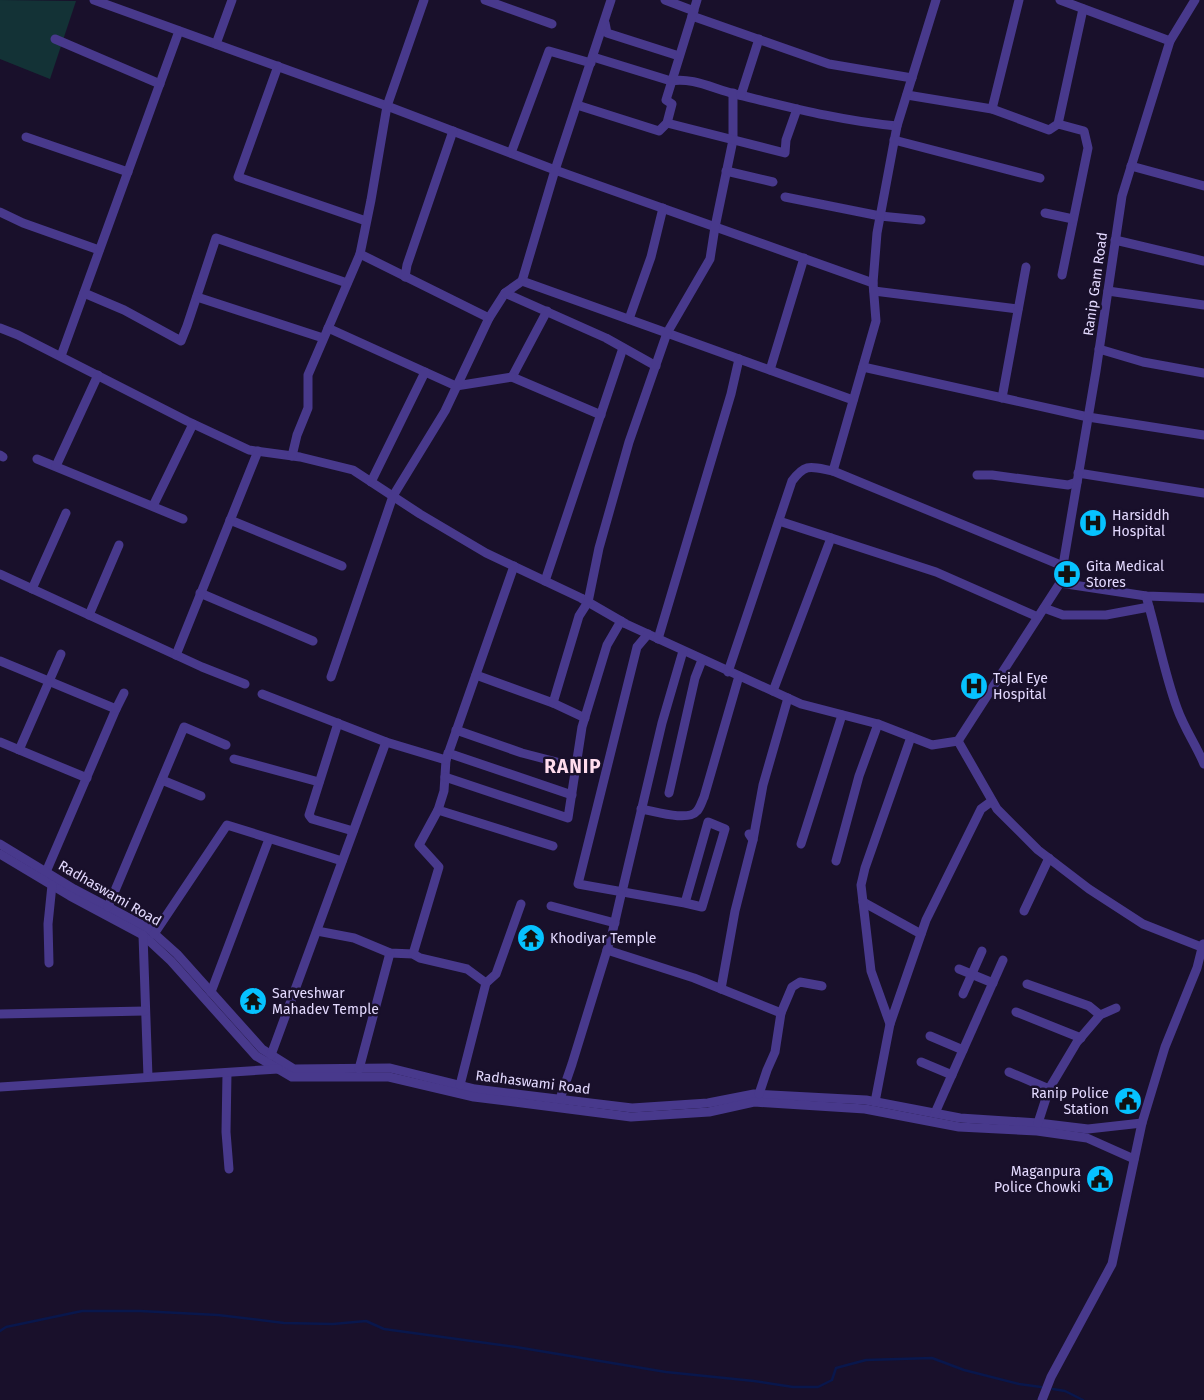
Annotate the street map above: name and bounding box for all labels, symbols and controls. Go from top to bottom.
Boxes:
street label: Ranip Gam Road [1080,231,1111,337]
place label: Harsiddh Hospital [1112,507,1170,540]
hospital icon: Harsiddh Hospital [1078,508,1108,538]
place label: Gita Medical Stores [1086,558,1164,591]
pharmacy icon: Gita Medical Stores [1052,559,1082,589]
place label: Tejal Eye Hospital [993,670,1048,703]
hospital icon: Tejal Eye Hospital [959,671,989,701]
district label: RANIP [544,755,602,778]
street label: Radhaswami Road [55,857,164,930]
temple icon: Khodiyar Temple [516,923,546,953]
place label: Khodiyar Temple [550,930,656,947]
place label: Sarveshwar Mahadev Temple [272,985,379,1018]
temple icon: Sarveshwar Mahadev Temple [238,986,268,1016]
street label: Radhaswami Road [474,1067,591,1098]
place label: Ranip Police Station [1031,1085,1109,1118]
public building icon: Ranip Police Station [1113,1086,1143,1116]
place label: Maganpura Police Chowki [994,1163,1081,1196]
public building icon: Maganpura Police Chowki [1085,1164,1115,1194]

